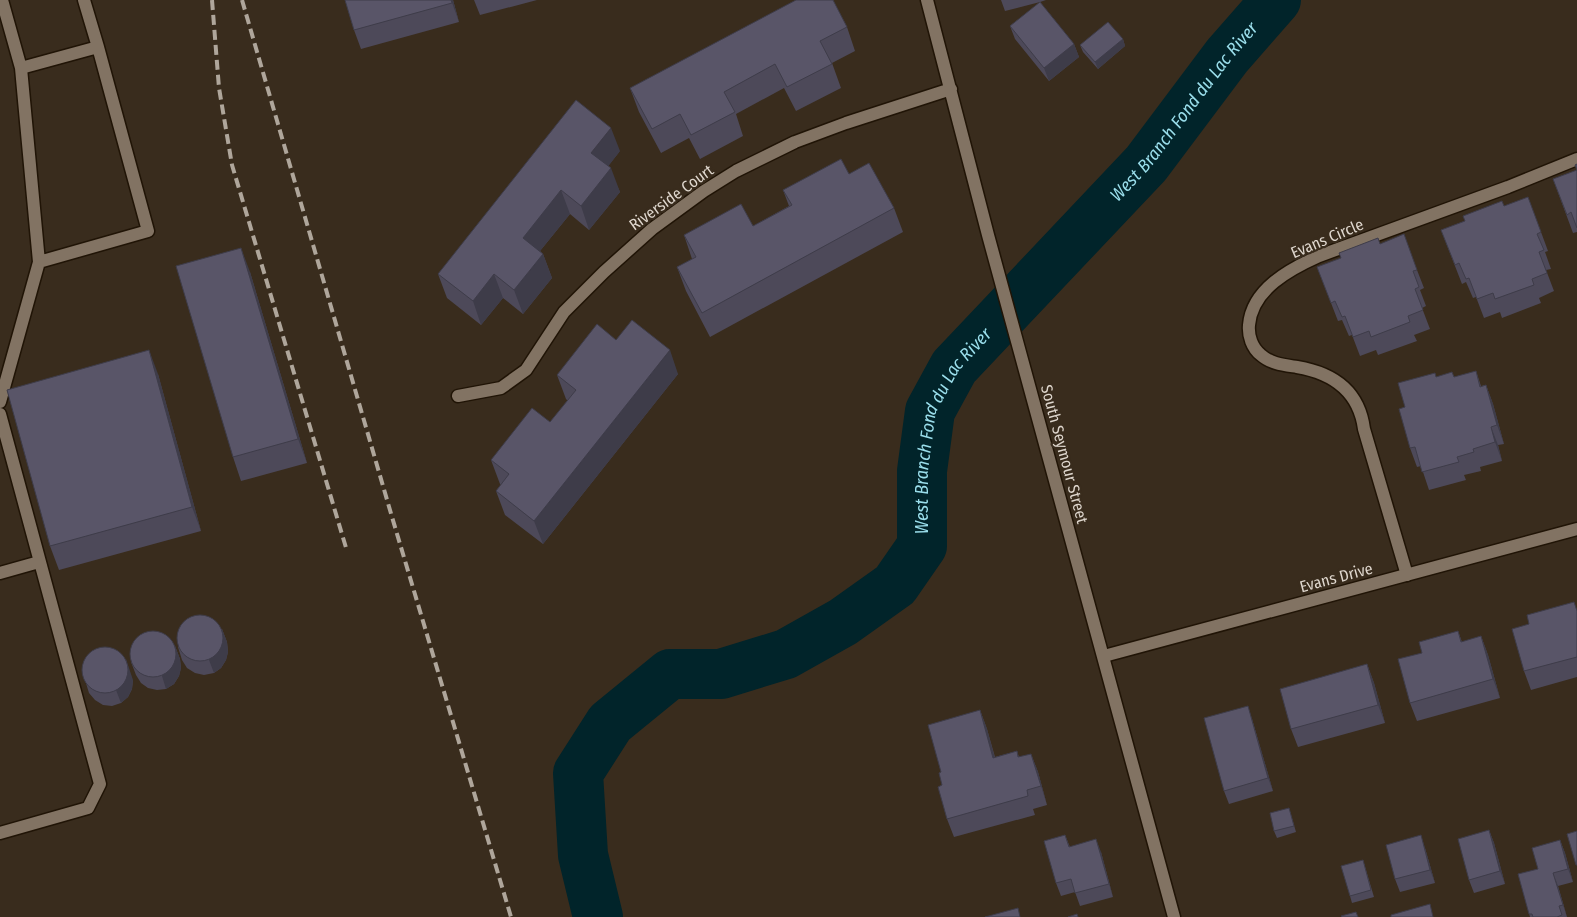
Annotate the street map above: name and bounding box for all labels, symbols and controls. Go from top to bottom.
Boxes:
water label: West Branch Fond du Lac River [1106,17,1263,206]
street label: Riverside Court [625,160,718,234]
street label: Evans Circle [1288,215,1366,262]
water label: West Branch Fond du Lac River [911,323,997,534]
street label: South Seymour Street [1037,383,1092,526]
street label: Evans Drive [1298,559,1375,596]

